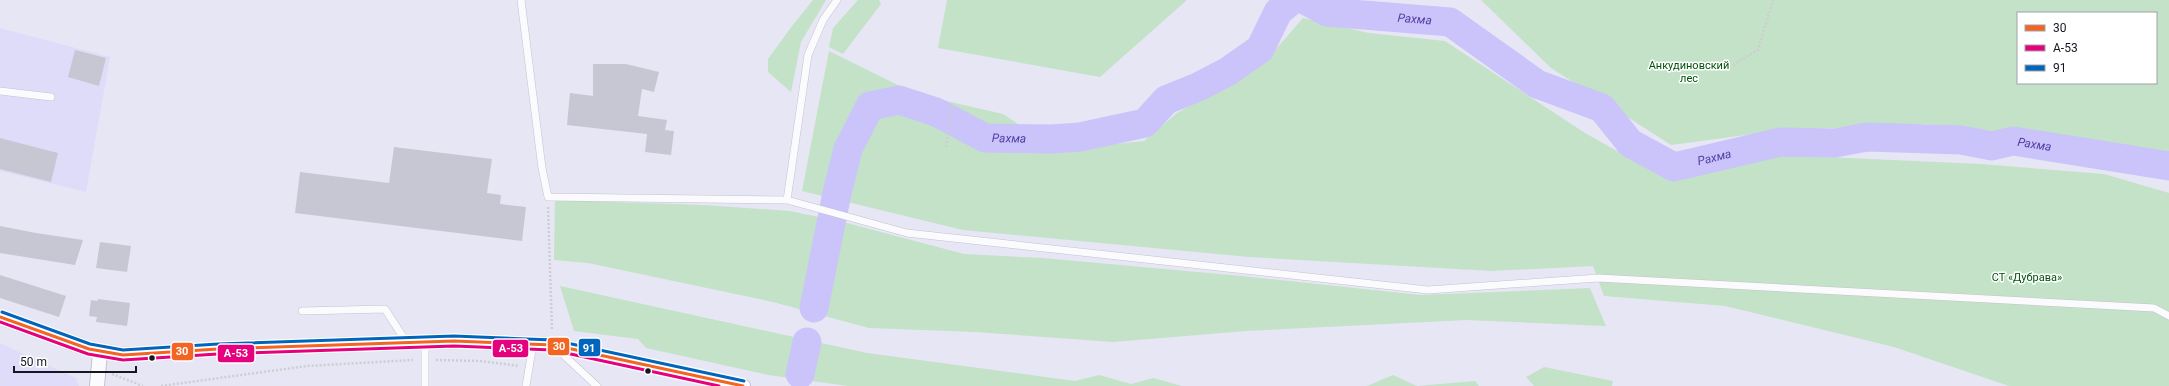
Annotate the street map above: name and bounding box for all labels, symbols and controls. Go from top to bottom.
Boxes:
water label: Рахма [1397,11,1432,27]
legend [2017,12,2157,84]
text: 30 [2053,21,2067,35]
text: А-53 [2053,41,2078,55]
park label: Анкудиновский лес [1649,59,1729,85]
text: 91 [2053,61,2067,75]
water label: Рахма [992,131,1026,146]
water label: Рахма [2016,135,2053,154]
water label: Рахма [1696,147,1733,168]
park label: СТ «Дубрава» [1992,271,2062,284]
line badge: 30 [547,337,570,356]
line badge: 91 [578,338,601,357]
line badge: А-53 [492,339,529,358]
text: 30 [553,340,565,353]
line badge: 30 [171,342,194,361]
text: А-53 [499,342,523,355]
text: 91 [583,342,595,355]
line badge: А-53 [217,344,255,363]
text: 30 [176,345,188,358]
text: А-53 [224,347,248,360]
scale bar [14,348,136,374]
unlabelled marker [147,353,157,363]
text: 50 m [20,355,47,369]
unlabelled marker [643,366,653,376]

